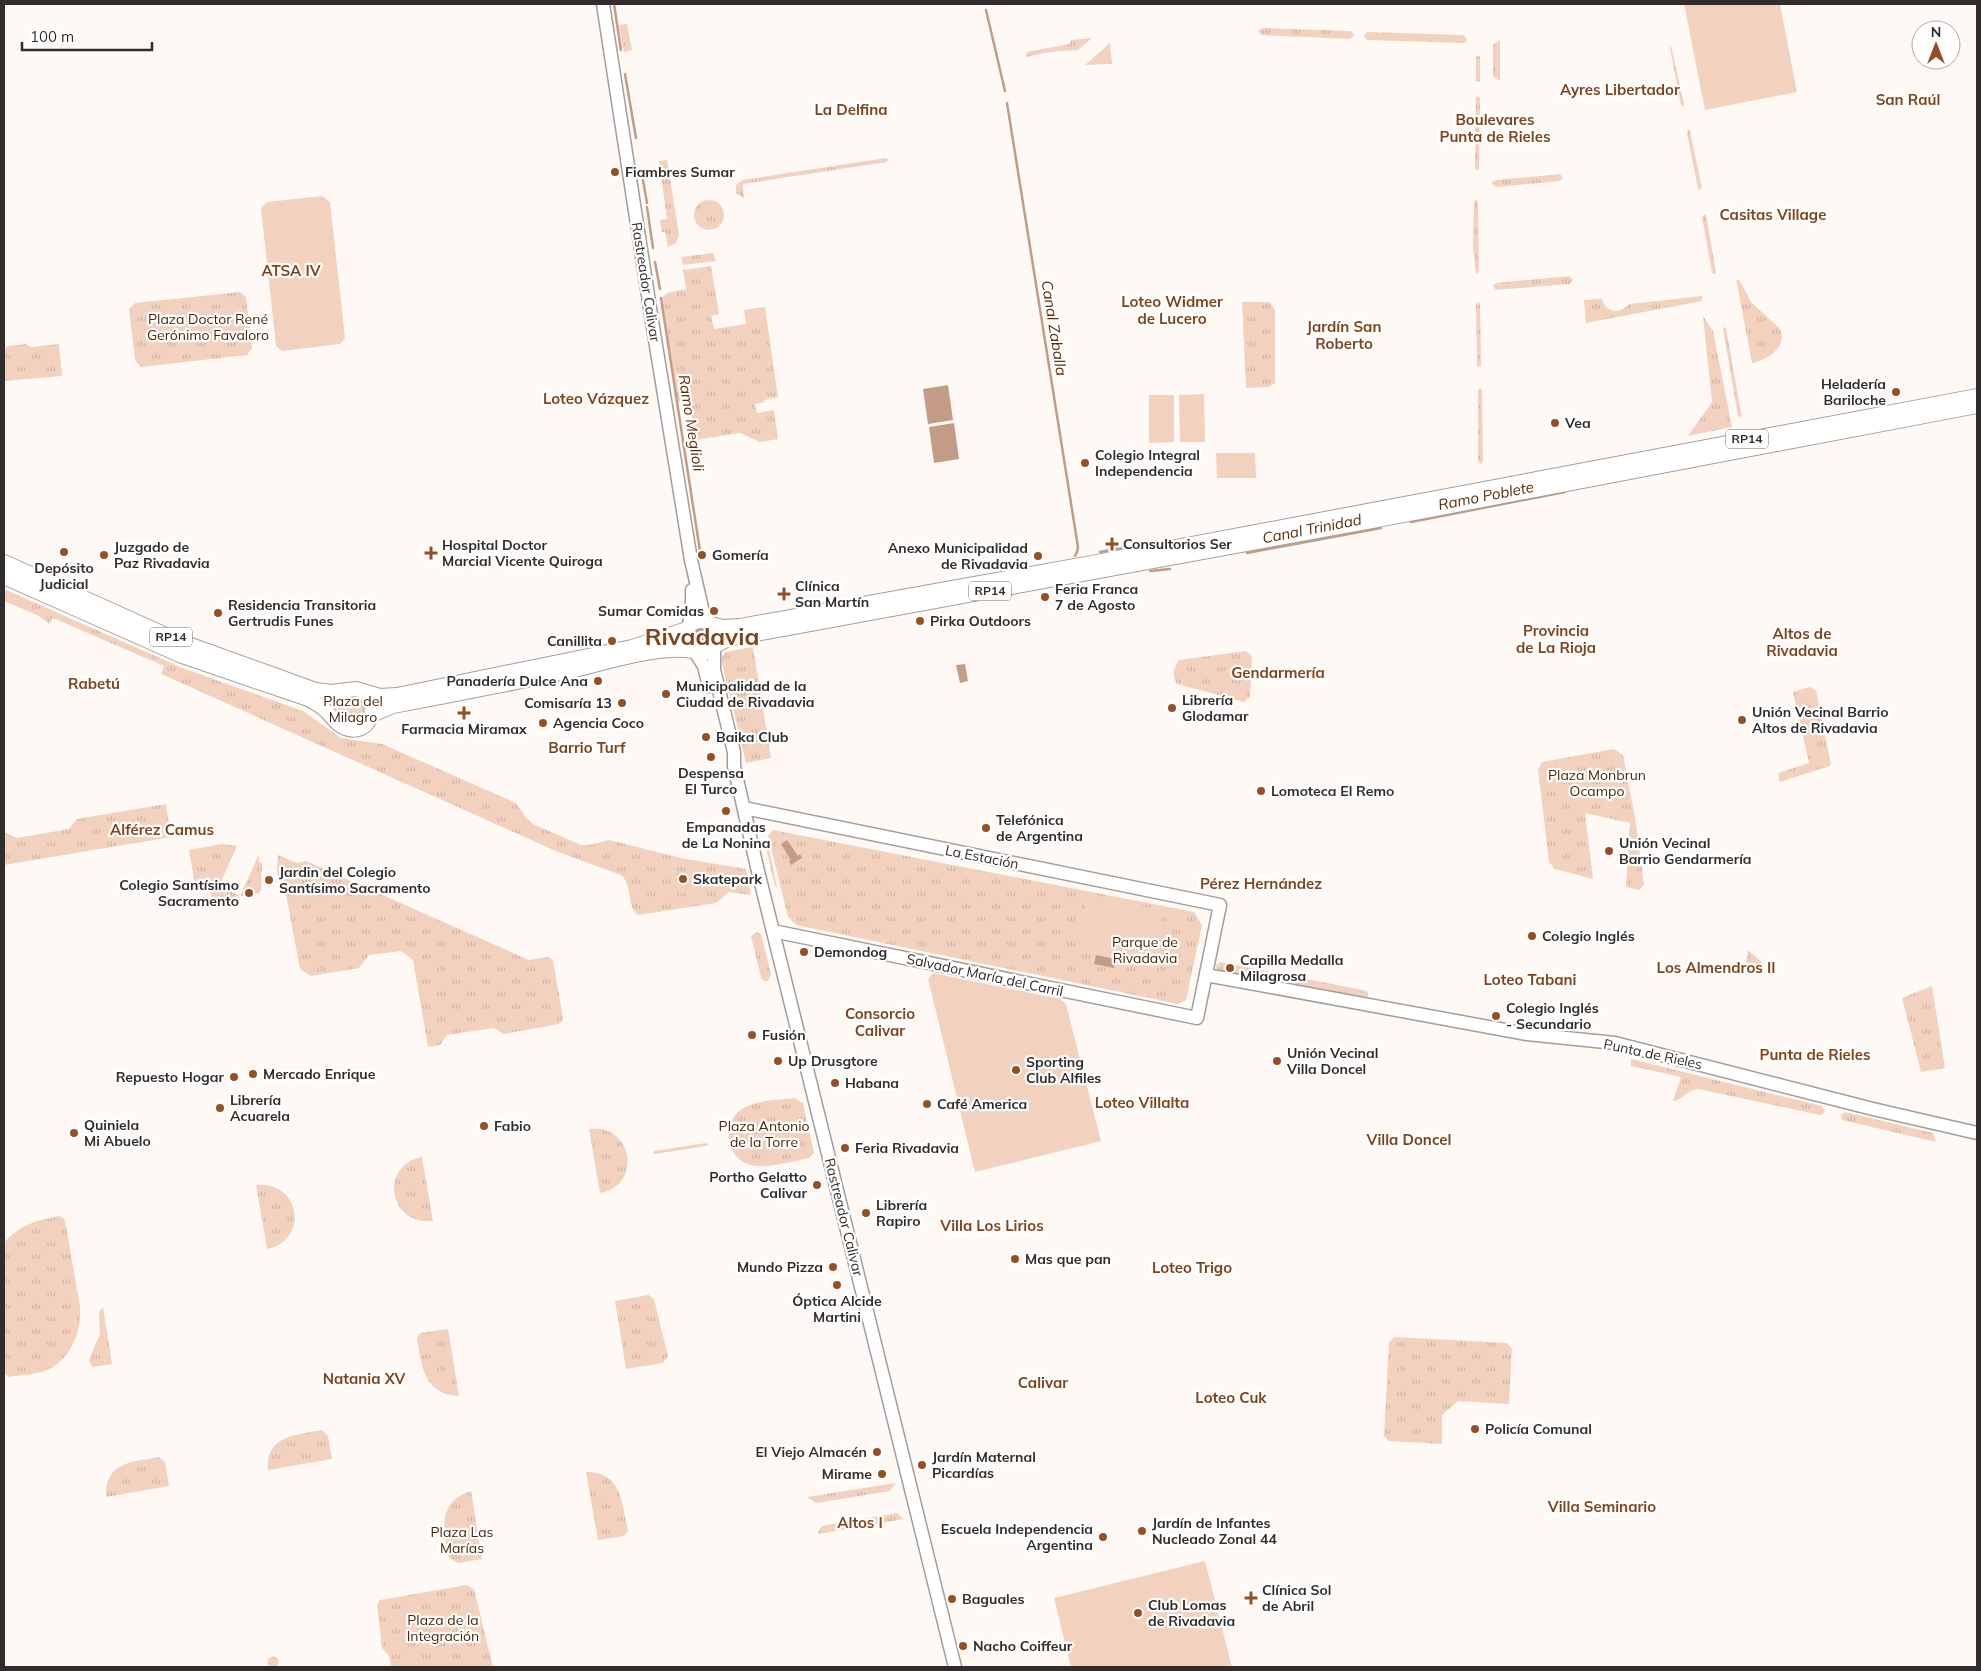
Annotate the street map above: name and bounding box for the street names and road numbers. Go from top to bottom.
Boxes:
street label: Rastreador Calivar [628,221,665,344]
road number: RP14 [1726,429,1768,448]
road number: RP14 [969,582,1011,600]
road number: RP14 [150,628,192,646]
street label: La Estación [944,841,1020,873]
street label: Salvador María del Carril [905,950,1065,1000]
street label: Punta de Rieles [1602,1035,1704,1073]
street label: Rastreador Calivar [821,1156,868,1279]

